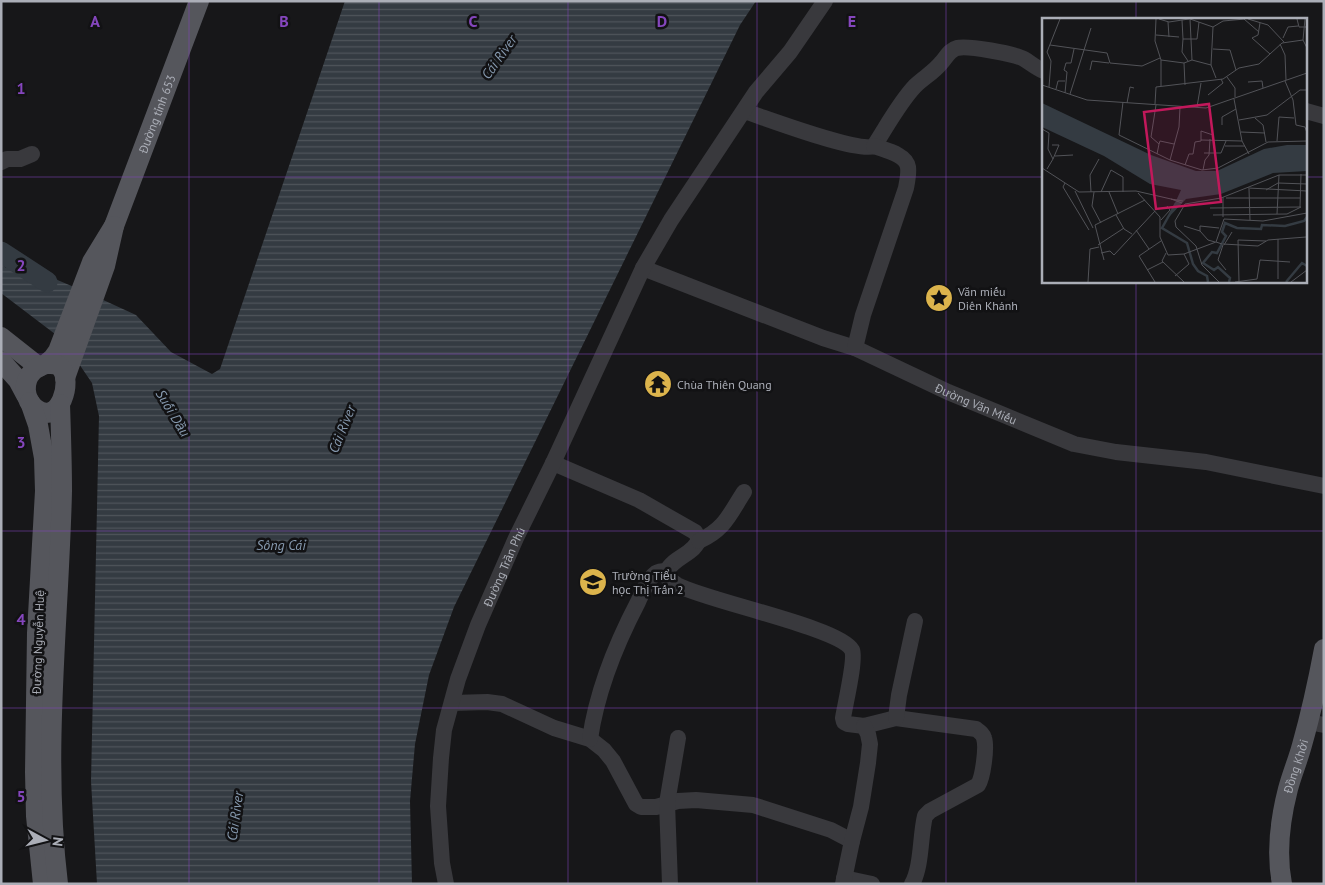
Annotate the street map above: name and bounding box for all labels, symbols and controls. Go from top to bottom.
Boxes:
text: A [90,11,100,31]
text: B [279,11,289,31]
text: C [469,11,478,31]
text: D [657,11,667,31]
text: E [848,11,856,31]
inset map [1042,18,1308,282]
water label: Cái River [477,30,521,83]
street label: Đường tỉnh 653 [134,72,178,156]
text: 1 [16,78,26,98]
text: 2 [16,255,26,275]
place icon: Văn miếu Diên Khánh [924,283,954,313]
place label: Văn miếu Diên Khánh [957,284,1018,313]
temple icon: Chùa Thiên Quang [643,369,673,399]
place label: Chùa Thiên Quang [677,377,772,392]
street label: Đường Văn Miếu [932,379,1019,427]
water label: Suối Dầu [152,386,194,440]
water label: Cái River [324,401,360,455]
text: 3 [16,432,26,452]
street label: Đường Trần Phú [479,524,528,610]
water label: Sông Cái [256,536,306,554]
school or university icon: Trường Tiểu học Thị Trấn 2 [578,567,608,597]
place label: Trường Tiểu học Thị Trấn 2 [612,568,684,597]
street label: Đường Nguyễn Huệ [29,589,47,695]
text: 4 [16,609,26,629]
street label: Đồng Khởi [1280,737,1311,796]
text: 5 [16,786,26,806]
water label: Cái River [223,789,248,842]
north arrow [20,815,70,865]
text: N [48,836,67,847]

